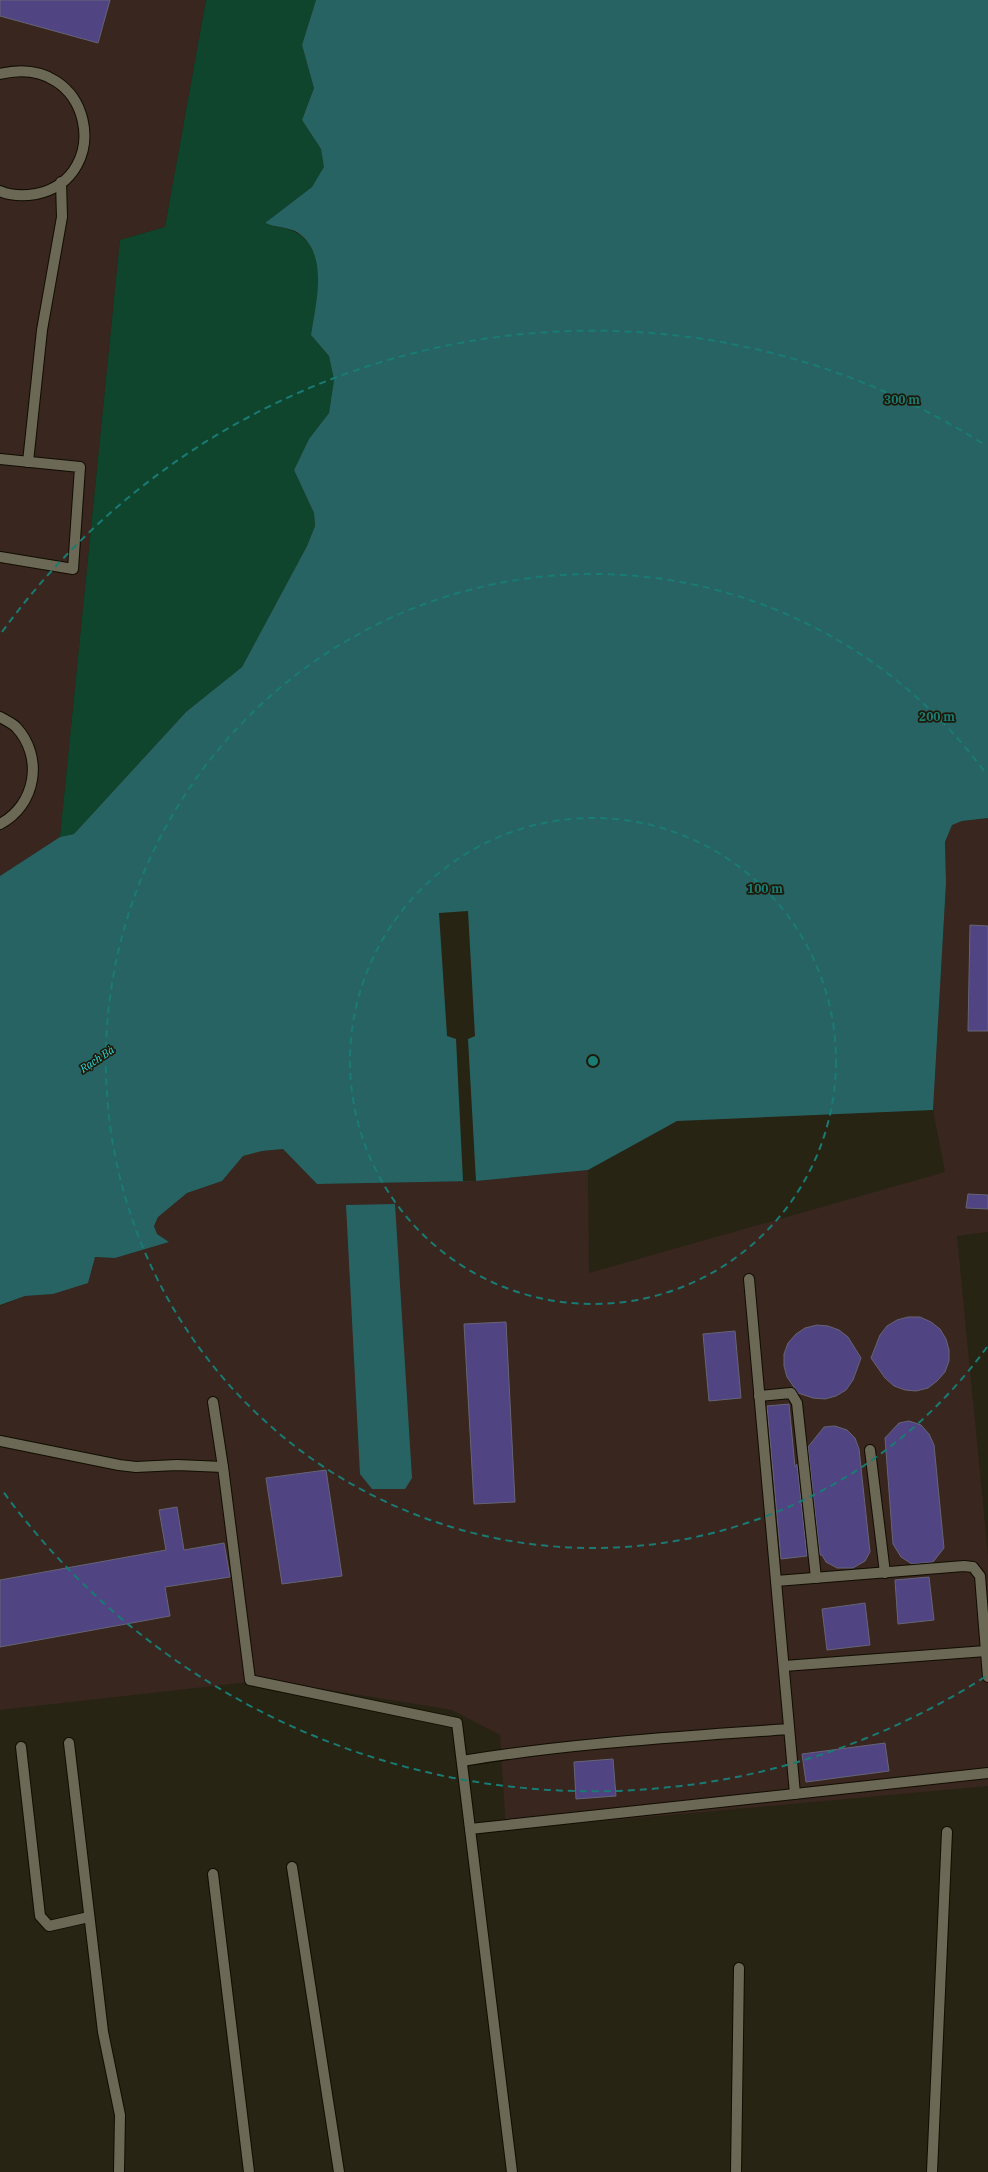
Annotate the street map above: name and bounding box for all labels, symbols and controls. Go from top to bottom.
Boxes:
text: 300 m [884,392,920,407]
text: 200 m [919,709,955,724]
text: 100 m [747,881,783,896]
water label: Rạch Bà [76,1042,117,1076]
centre of rings [586,1054,600,1068]

